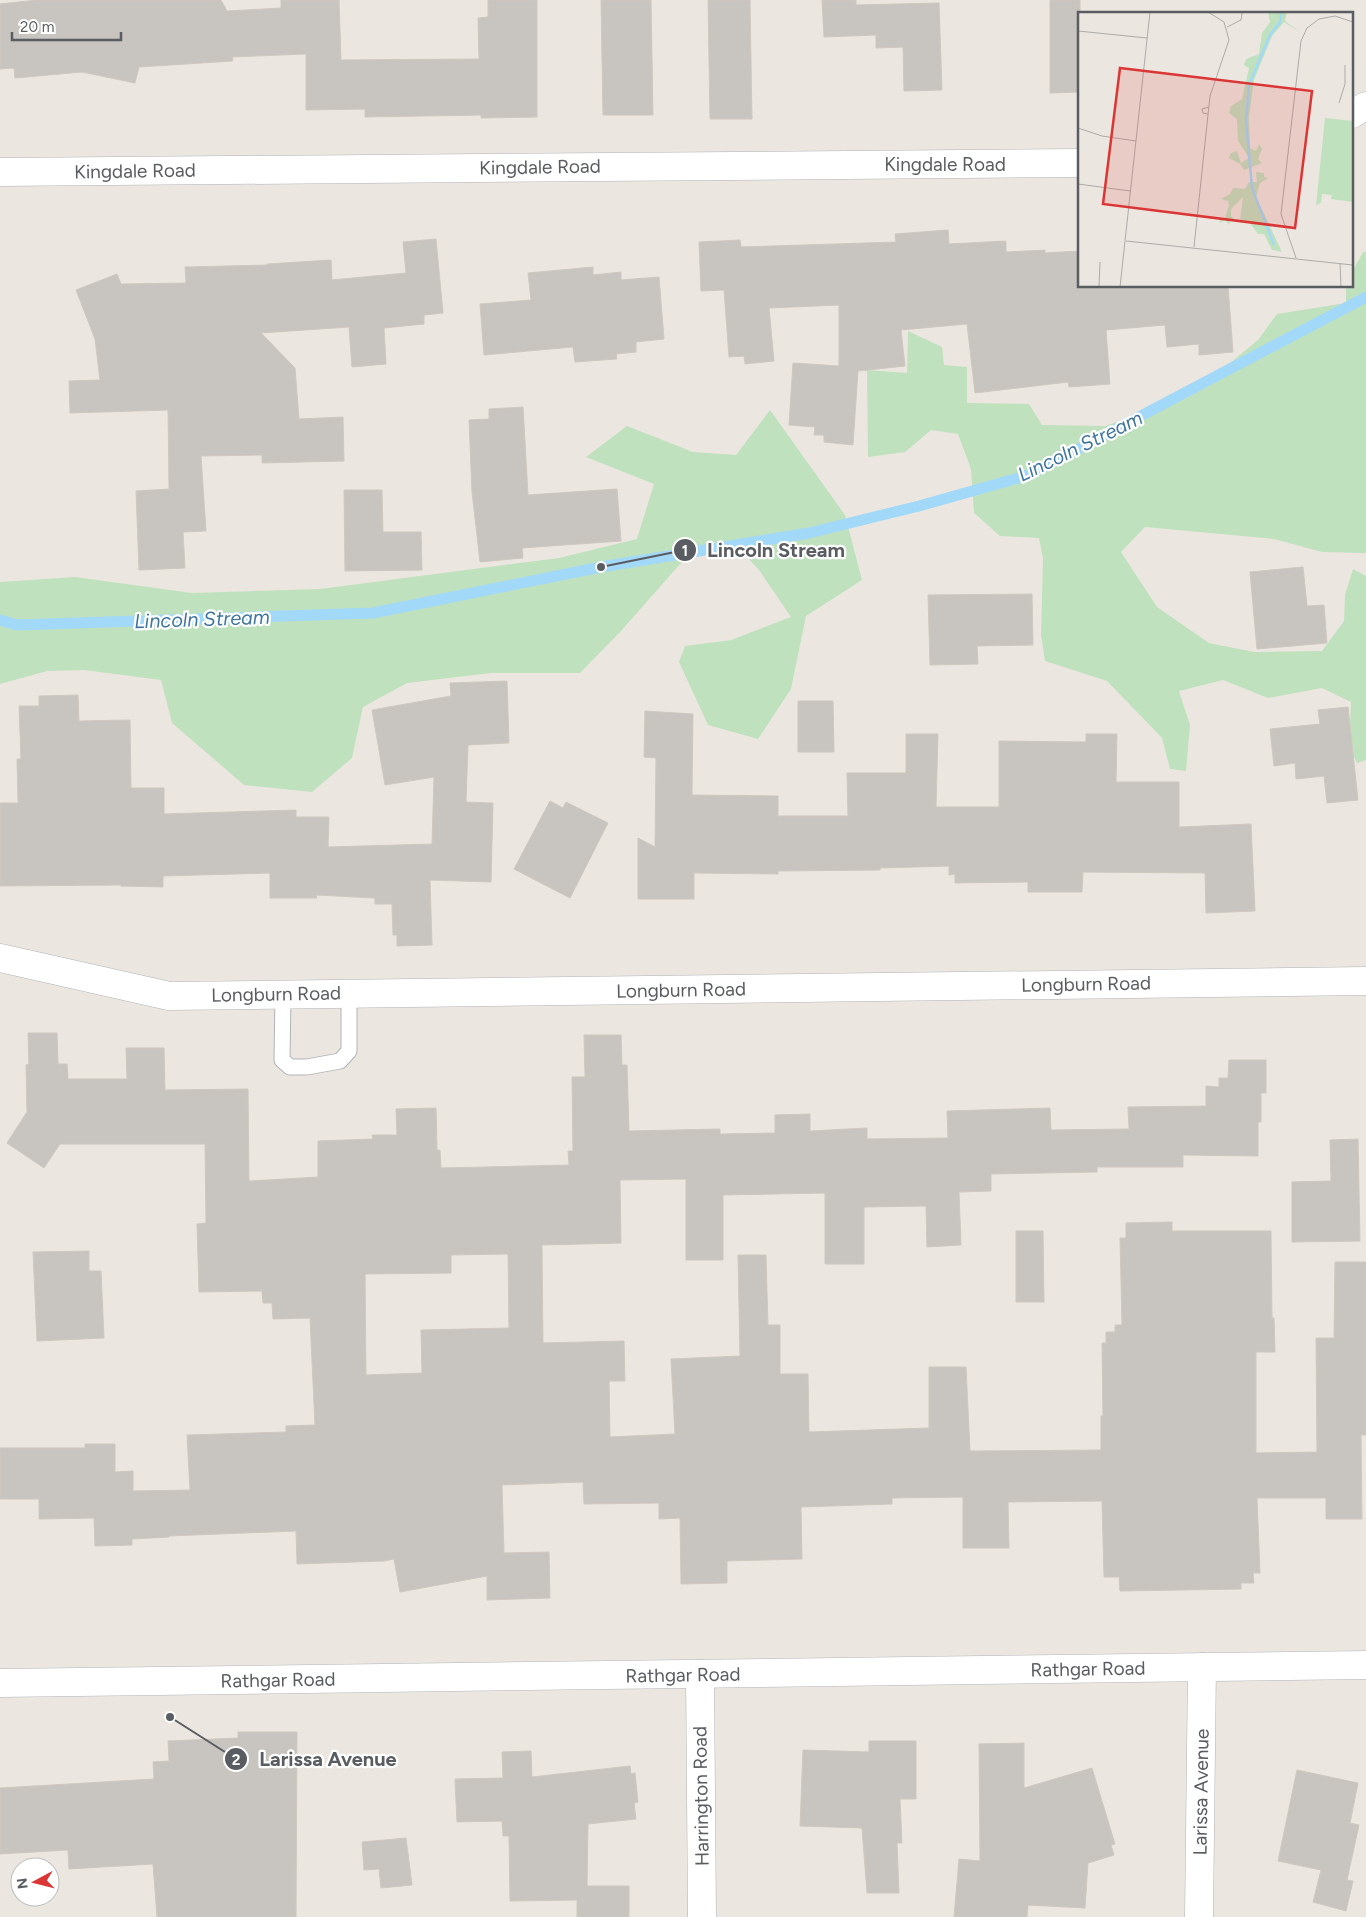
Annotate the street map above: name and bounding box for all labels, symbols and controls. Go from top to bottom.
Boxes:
scale bar [12,10,121,42]
inset map [1078,12,1354,288]
text: 20 m [20,18,54,36]
street label: Kingdale Road [884,153,1006,176]
street label: Kingdale Road [479,154,601,180]
street label: Kingdale Road [74,158,196,184]
water label: Lincoln Stream [1014,405,1146,487]
callout: Lincoln Stream [672,533,855,568]
text: Lincoln Stream [707,538,845,562]
text: 1 [682,542,688,560]
water label: Lincoln Stream [134,605,270,633]
street label: Longburn Road [1021,971,1151,997]
street label: Longburn Road [616,977,746,1003]
street label: Longburn Road [211,981,341,1007]
street label: Rathgar Road [1030,1656,1146,1682]
street label: Rathgar Road [625,1662,741,1688]
street label: Rathgar Road [220,1667,336,1693]
street label: Harrington Road [688,1726,714,1866]
street label: Larissa Avenue [1188,1728,1214,1856]
callout: Larissa Avenue [224,1742,406,1777]
text: Larissa Avenue [259,1747,397,1771]
text: 2 [232,1751,241,1769]
north arrow [10,1857,60,1907]
text: N [13,1877,32,1890]

